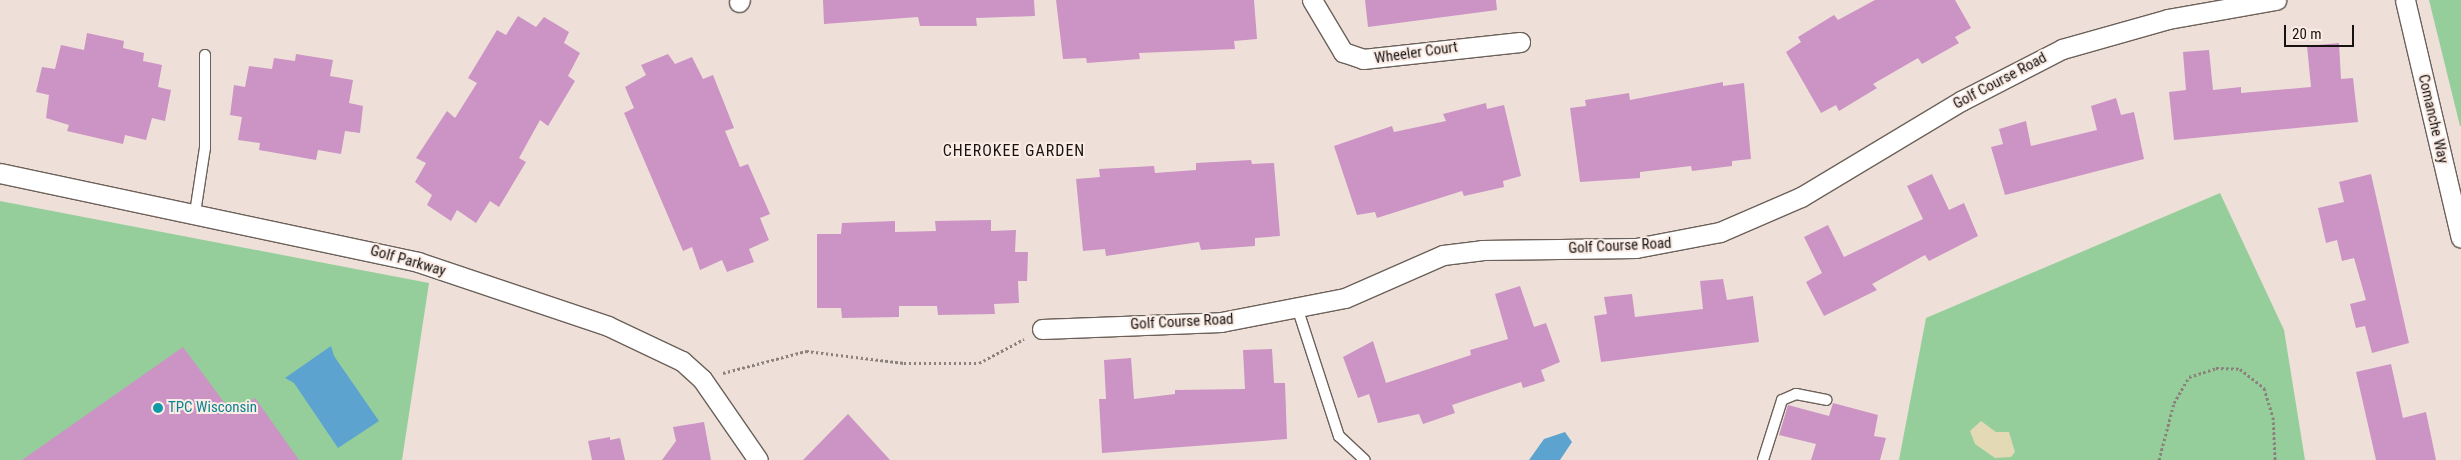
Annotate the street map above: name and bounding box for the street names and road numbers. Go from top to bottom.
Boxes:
street label: Wheeler Court [1373,38,1459,68]
street label: Golf Course Road [1950,49,2050,113]
street label: Comanche Way [2414,73,2452,165]
street label: Golf Course Road [1568,234,1672,258]
street label: Golf Parkway [368,242,448,280]
street label: Golf Course Road [1130,310,1234,334]

